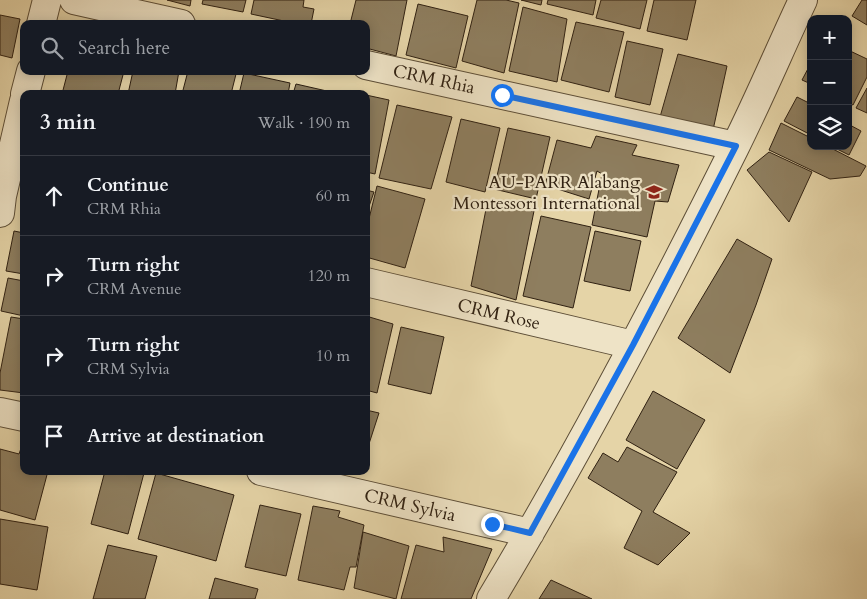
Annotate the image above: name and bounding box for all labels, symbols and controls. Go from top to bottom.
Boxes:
map controls [807,15,852,150]
button: + [807,15,852,60]
search box [20,20,370,75]
icon: search [38,34,66,62]
text: Search here [78,35,170,61]
street label: CRM Rhia [391,59,477,100]
button: − [807,60,852,105]
route start [491,84,514,107]
button: layers [807,105,852,150]
text: 3 min [40,108,96,137]
text: Walk · 190 m [258,112,350,134]
place label: AU-PARR Alabang Montessori International [453,170,641,216]
text: Continue [87,172,169,198]
icon: ahead [40,182,68,210]
school or university icon: AU-PARR Alabang Montessori International [644,182,664,202]
text: 60 m [316,185,350,207]
text: CRM Rhia [87,198,161,220]
text: Turn right [87,252,179,278]
icon: right [40,262,68,290]
text: 120 m [308,265,350,287]
text: CRM Avenue [87,278,182,300]
street label: CRM Rose [455,293,543,336]
text: Turn right [87,332,179,358]
icon: right [40,342,68,370]
text: 10 m [316,345,350,367]
text: CRM Sylvia [87,358,170,380]
icon: arrive [40,422,68,450]
text: Arrive at destination [87,423,264,449]
street label: CRM Sylvia [362,483,458,528]
route end [481,513,504,536]

